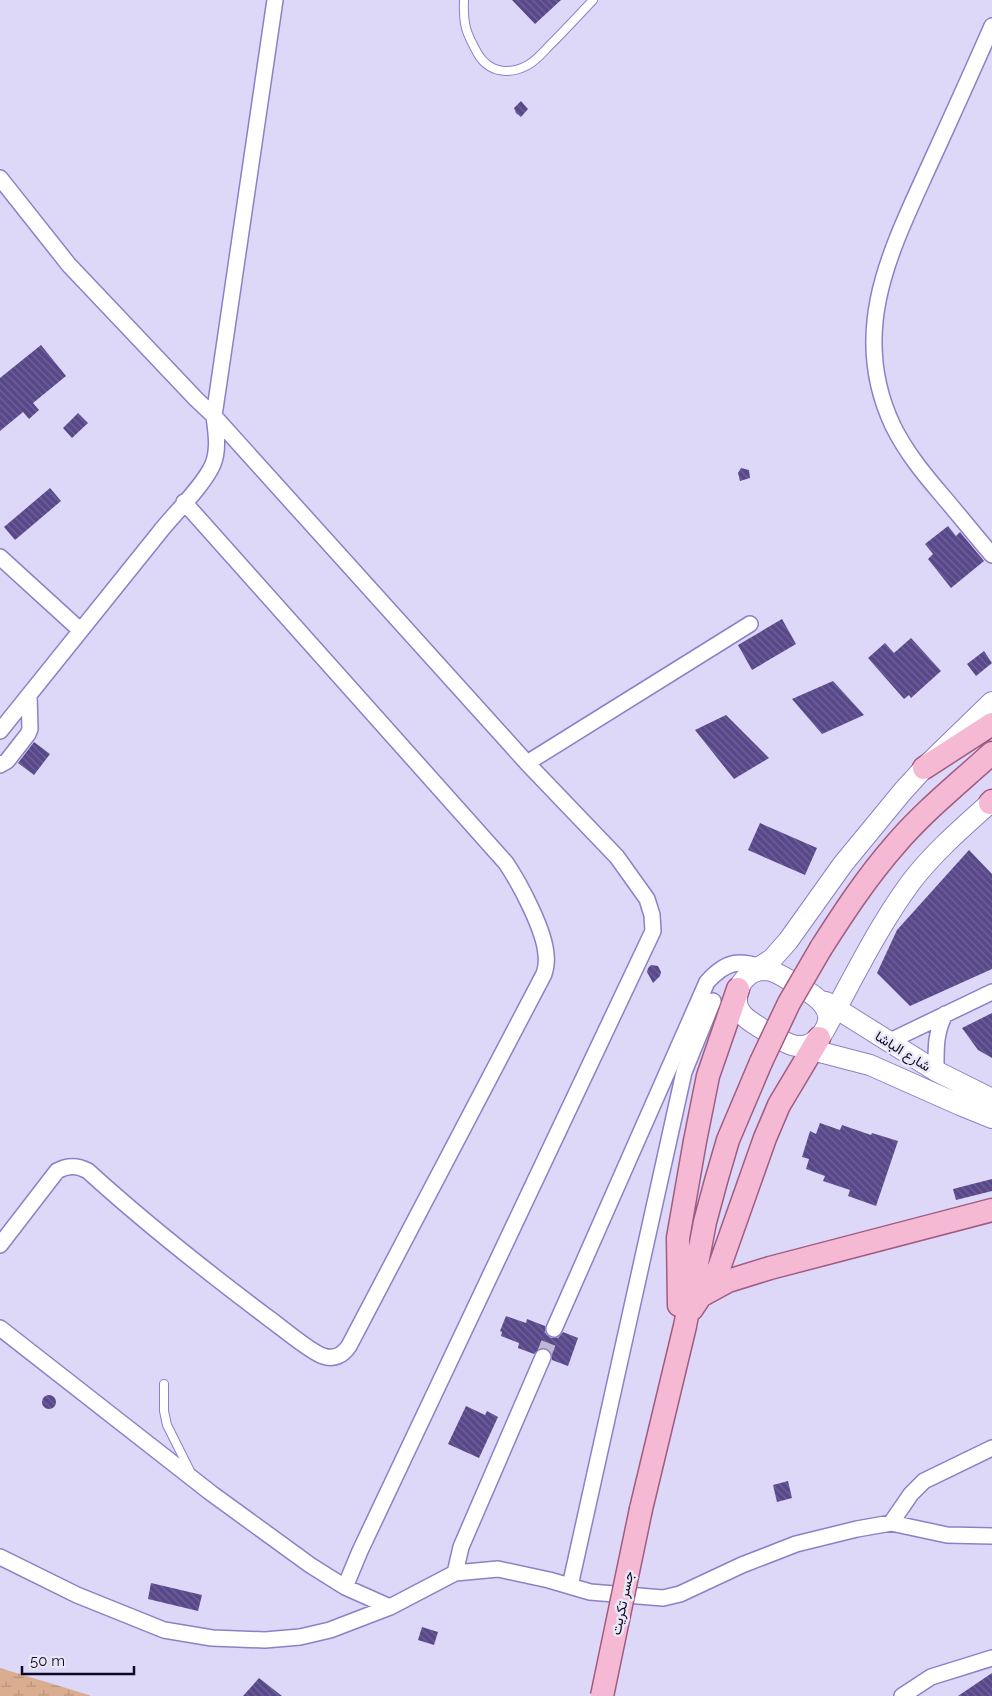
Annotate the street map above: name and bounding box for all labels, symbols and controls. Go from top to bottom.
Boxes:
street label: شارع الباشا [871,1028,934,1077]
street label: جسر تكريت [607,1570,638,1637]
scale bar [22,1644,135,1676]
text: 50 m [30,1652,65,1670]

